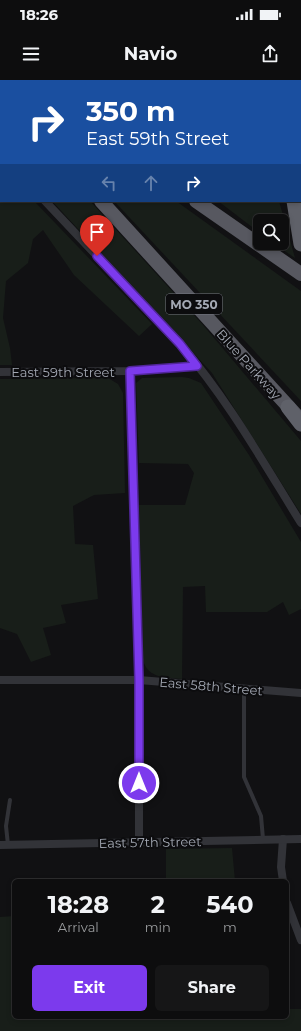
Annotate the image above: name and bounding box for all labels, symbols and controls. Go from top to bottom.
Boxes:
text: 18:26 [20,5,58,24]
icon: menu [20,43,42,65]
text: Navio [124,43,177,65]
icon: share [259,43,281,65]
text: 350 m [86,94,175,128]
icon: right [20,96,72,148]
text: East 59th Street [86,128,229,150]
icon: left [98,172,120,194]
icon: ahead [140,172,162,194]
icon: right [182,172,204,194]
map controls [253,214,289,250]
button: search [253,214,289,250]
pin [80,215,114,256]
icon: arrive [86,221,108,243]
road number: MO 350 [166,294,222,314]
street label: Blue Parkway [214,326,285,403]
street label: East 59th Street [11,364,115,380]
street label: East 58th Street [159,674,263,698]
position arrow [118,762,160,804]
street label: East 57th Street [99,833,201,851]
text: 18:28 [48,890,109,919]
text: 2 [151,890,165,919]
text: 540 [206,890,253,919]
text: Arrival [58,919,99,935]
text: min [145,919,171,935]
text: m [223,919,237,935]
button: Exit [32,965,147,1011]
button: Share [155,965,269,1011]

